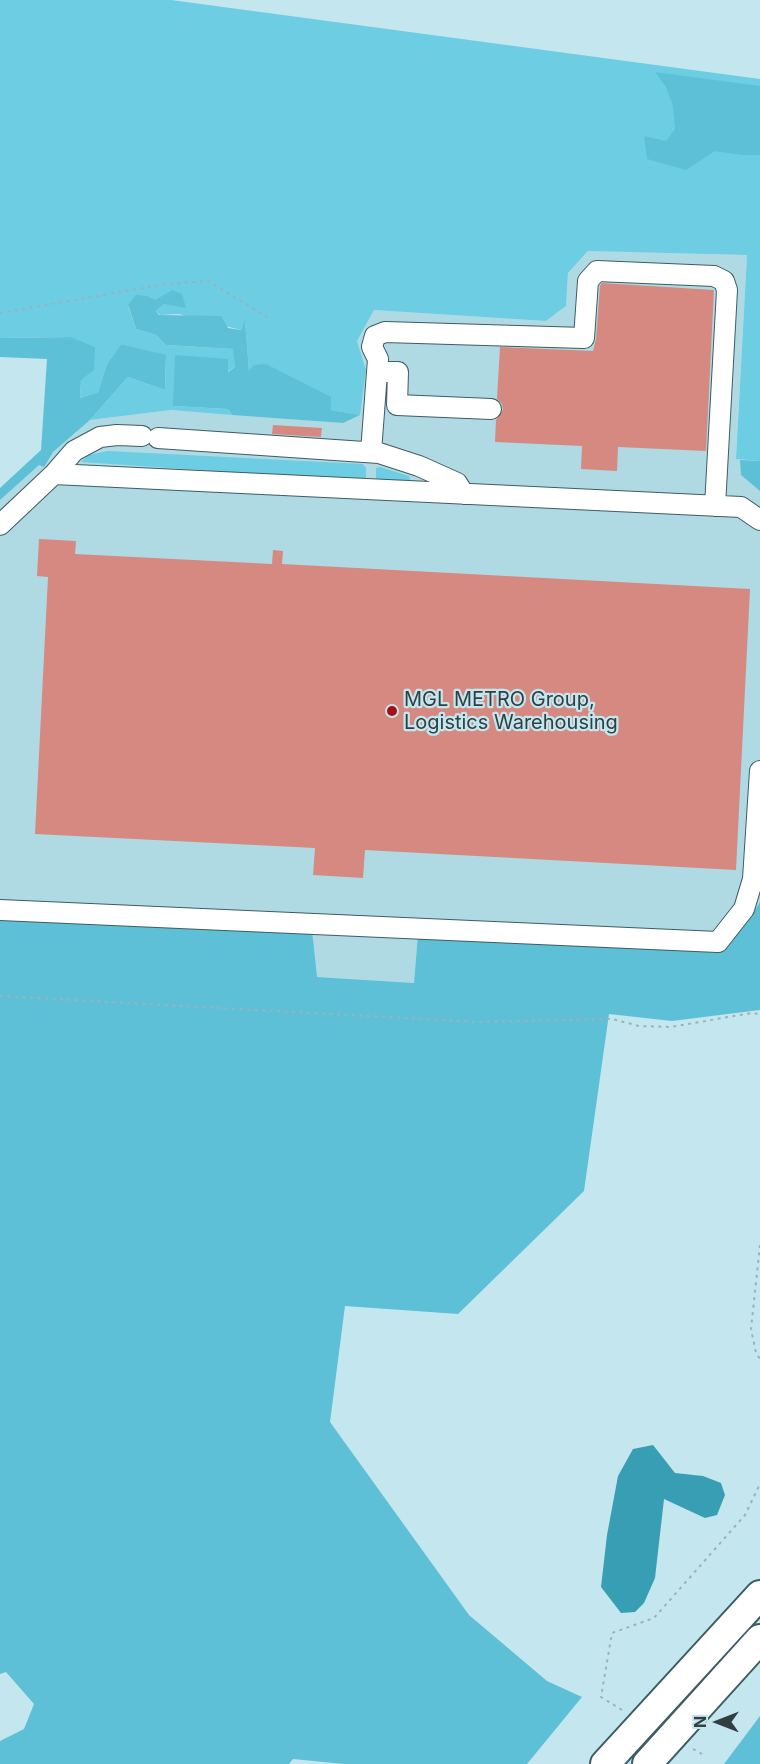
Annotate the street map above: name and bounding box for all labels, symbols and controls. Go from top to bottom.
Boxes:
place label: MGL METRO Group, Logistics Warehousing [404,688,618,735]
marker: MGL METRO Group, Logistics Warehousing [385,704,399,718]
north arrow [688,1692,748,1752]
text: N [690,1716,710,1728]

